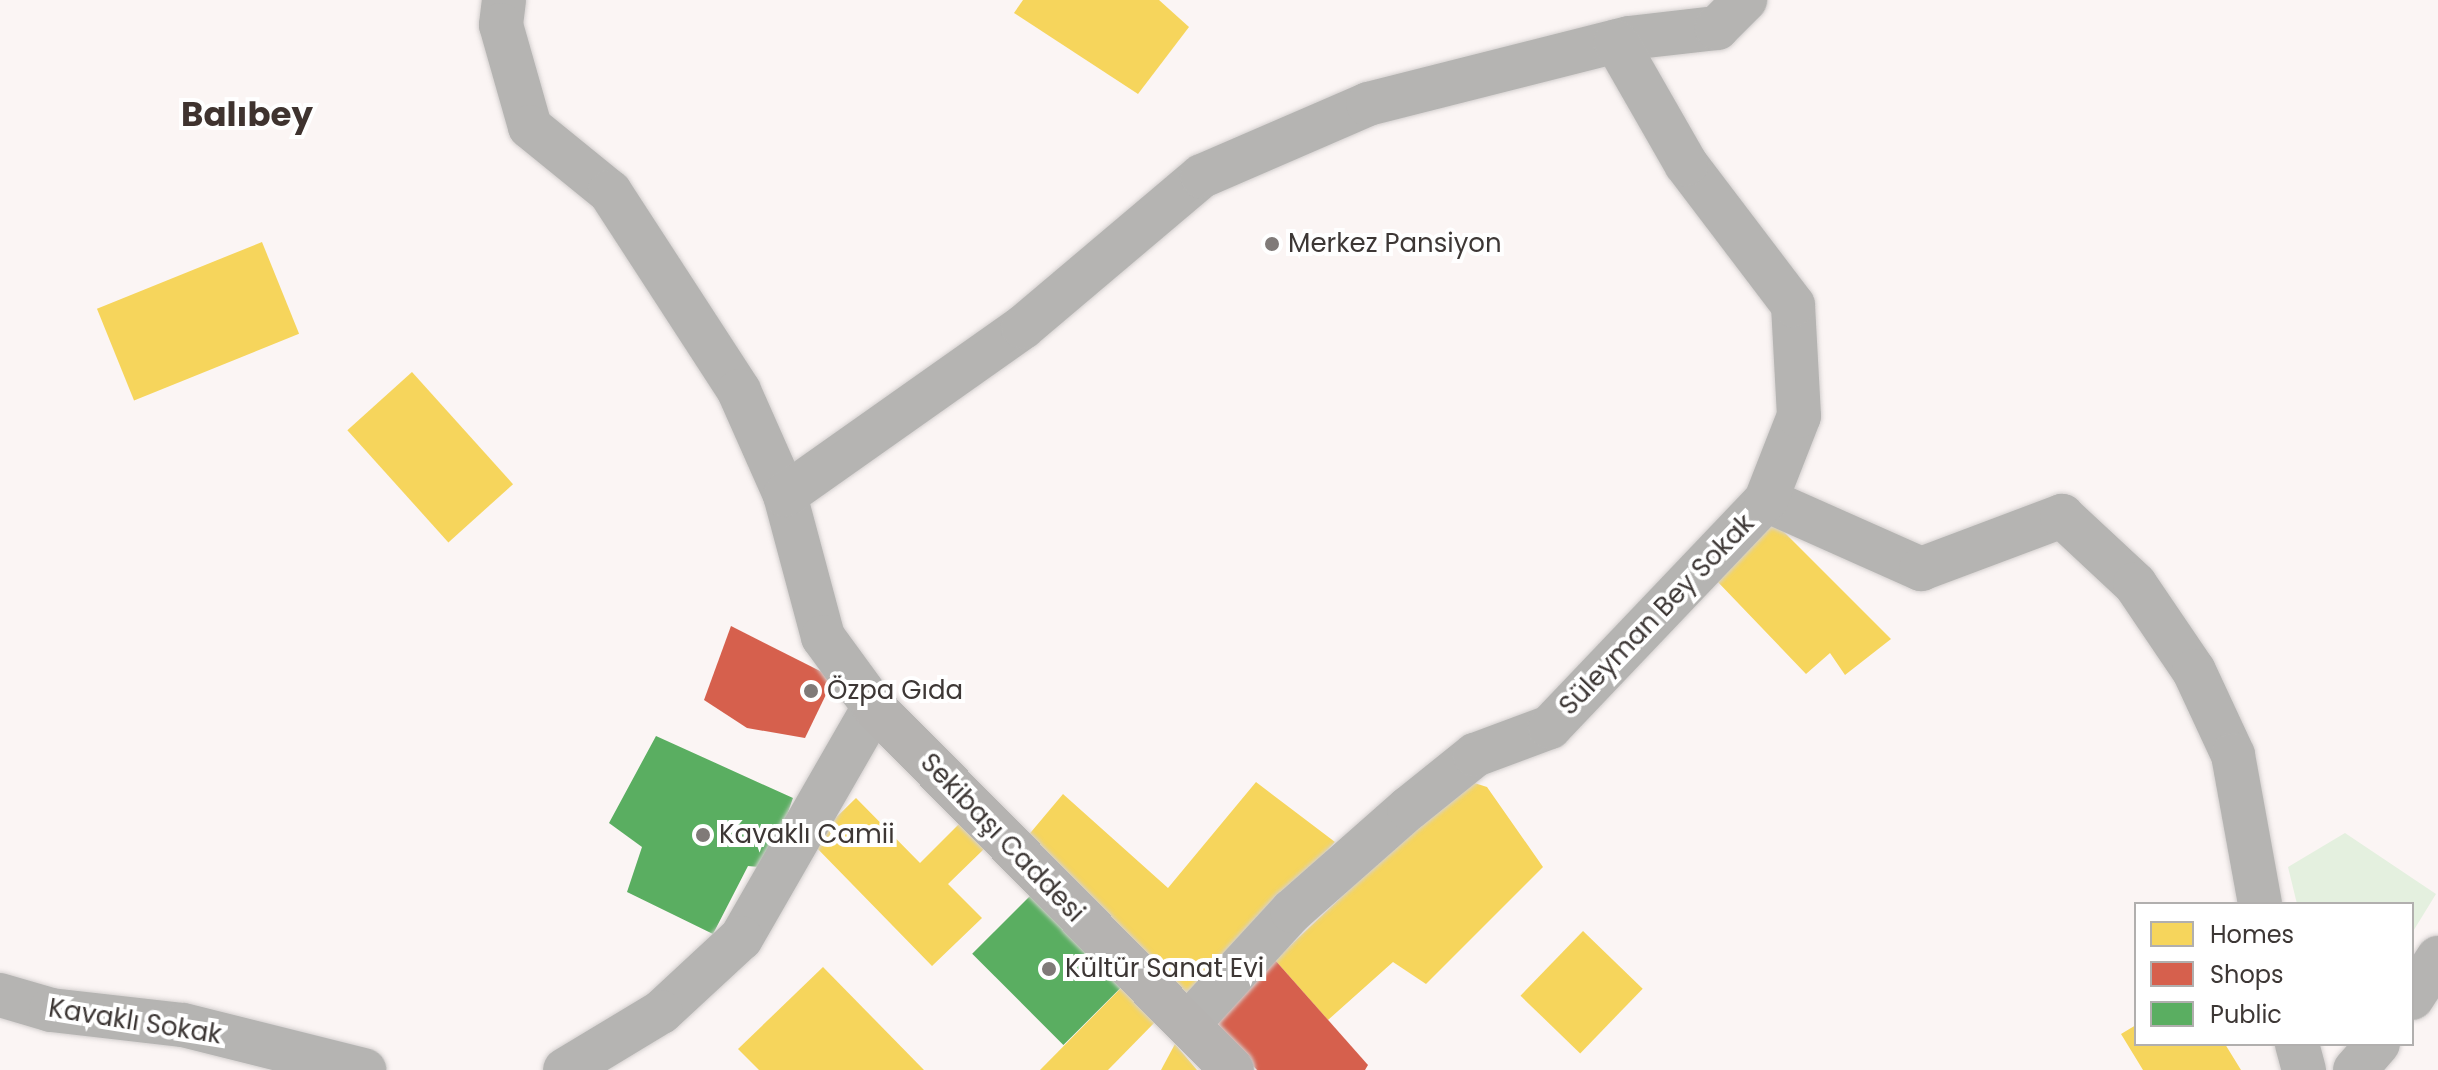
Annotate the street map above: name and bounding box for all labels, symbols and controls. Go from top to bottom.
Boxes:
district label: Balıbey [181,95,313,135]
place label: Merkez Pansiyon [1288,228,1502,260]
marker: Merkez Pansiyon [1263,235,1281,253]
street label: Süleyman Bey Sokak [1553,508,1761,722]
place label: Özpa Gıda [827,675,963,707]
marker: Özpa Gıda [802,682,820,700]
street label: Sekibaşı Caddesi [914,747,1090,929]
place label: Kavaklı Camii [719,819,895,851]
marker: Kavaklı Camii [694,826,712,844]
legend [2134,902,2414,1046]
text: Homes [2210,918,2294,951]
place label: Kültür Sanat Evi [1065,953,1264,985]
text: Shops [2210,958,2284,991]
marker: Kültür Sanat Evi [1040,960,1058,978]
street label: Kavaklı Sokak [46,993,224,1051]
text: Public [2210,998,2282,1031]

